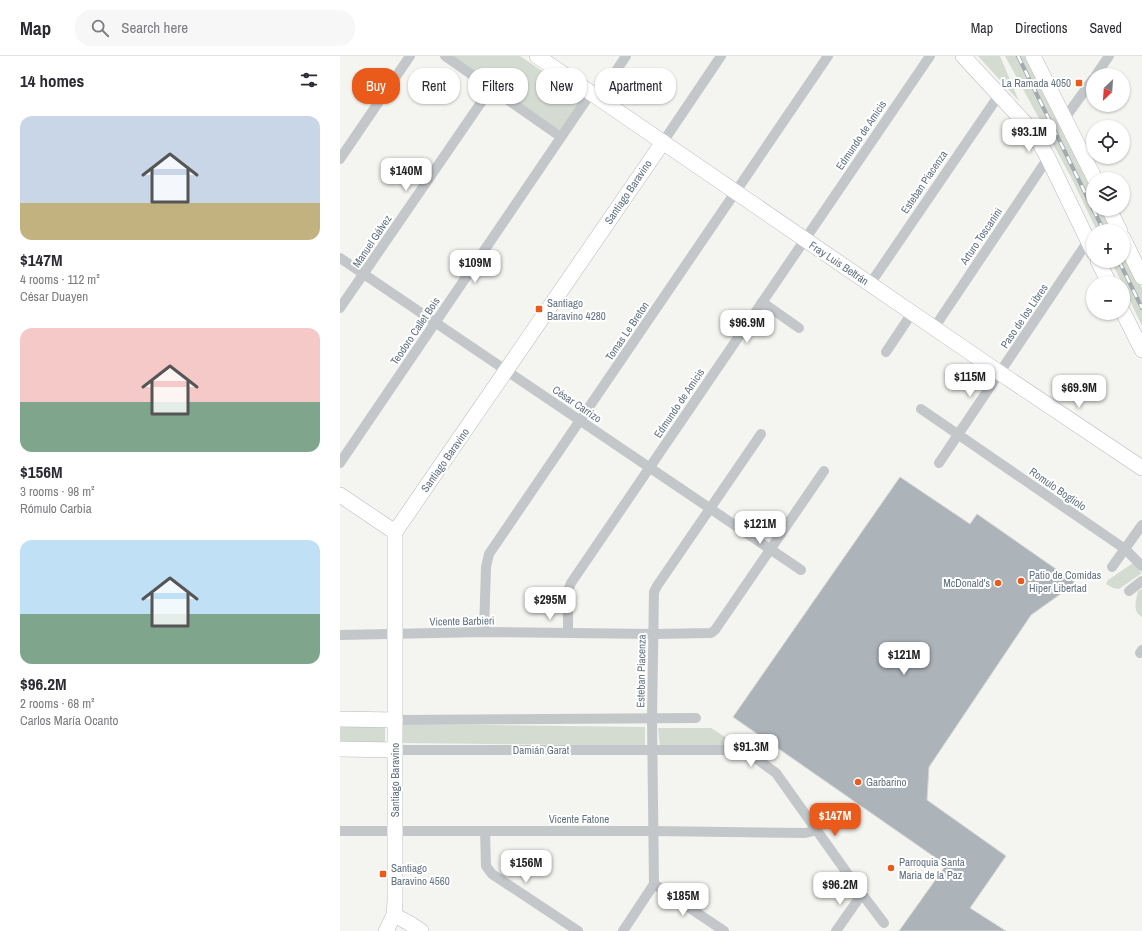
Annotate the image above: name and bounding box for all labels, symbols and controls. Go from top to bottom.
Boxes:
search box [75,10,355,46]
text: Map [20,15,51,41]
icon: search [89,17,111,39]
text: Search here [121,17,188,38]
text: Map [971,19,993,37]
text: Directions [1015,19,1067,37]
text: Saved [1089,19,1122,37]
chip: Buy [352,68,400,104]
chip: Rent [408,68,460,104]
chip: Filters [468,68,528,104]
chip: New [536,68,587,104]
chip: Apartment [595,68,676,104]
north arrow [1086,68,1130,112]
map controls [1086,68,1130,320]
text: 14 homes [20,69,84,92]
icon: filters [298,69,320,91]
place label: La Ramada 4050 [1002,76,1071,90]
marker: La Ramada 4050 [1074,78,1084,88]
street label: Edmundo de Amicis [833,97,890,172]
pin: $93.1M [996,119,1062,153]
button: locate [1086,120,1130,164]
text: $93.1M [1011,123,1047,140]
icon: home [134,142,206,214]
street label: Esteban Piacenza [898,148,950,216]
street label: Santiago Baravino [601,157,655,227]
pin: $140M [378,158,434,192]
text: $140M [390,162,422,179]
button: layers [1086,172,1130,216]
street label: Arturo Toscanini [956,205,1005,268]
street label: Manuel Gálvez [349,212,395,270]
button: + [1086,224,1130,268]
street label: Fray Luis Beltrán [807,238,871,288]
text: $147M [20,248,63,271]
pin: $109M [447,250,503,284]
text: $109M [459,254,491,271]
text: 4 rooms · 112 m² [20,271,100,288]
button: − [1086,276,1130,320]
street label: Paso de los Libres [997,281,1051,351]
text: César Duayen [20,288,88,305]
street label: Teodoro Callet Bois [387,294,443,368]
place label: Santiago Baravino 4280 [547,296,606,323]
street label: Tomas Le Breton [602,299,652,363]
marker: Santiago Baravino 4280 [534,304,544,314]
pin: $96.9M [714,310,780,344]
text: $96.9M [729,314,765,331]
icon: home [134,354,206,426]
pin: $115M [942,364,998,398]
street label: Edmundo de Amicis [651,365,708,440]
text: $115M [954,368,986,385]
pin: $69.9M [1046,375,1112,409]
text: $69.9M [1061,379,1097,396]
street label: César Carrizo [550,383,604,425]
street label: Santiago Baravino [418,425,472,495]
text: $156M [20,460,63,483]
street label: Romulo Bogliolo [1027,464,1089,514]
text: 3 rooms · 98 m² [20,483,95,500]
text: Rómulo Carbia [20,500,92,517]
pin: $121M [732,511,788,545]
text: $121M [744,515,776,532]
icon: home [134,566,206,638]
place label: Patio de Comidas Hiper Libertad [1029,568,1102,595]
place label: McDonald's [943,576,990,590]
marker: Patio de Comidas Hiper Libertad [1016,576,1026,586]
marker: McDonald's [993,578,1003,588]
pin: $295M [522,587,578,621]
text: $295M [534,591,566,608]
street label: Vicente Barbieri [429,613,495,629]
street label: Esteban Piacenza [633,634,649,708]
pin: $121M [876,642,932,676]
text: $121M [888,646,920,663]
text: $96.2M [20,672,67,695]
text: 2 rooms · 68 m² [20,695,95,712]
text: Carlos María Ocanto [20,712,118,729]
pin: $91.3M [718,734,784,768]
text: $91.3M [733,738,769,755]
street label: Santiago Baravino [388,743,402,817]
street label: Damián Garat [513,743,570,757]
place label: Garbarino [866,775,907,789]
marker: Garbarino [853,777,863,787]
pin: $147M [807,803,863,837]
text: $147M [819,807,851,824]
street label: Vicente Fatone [549,812,609,826]
pin: $156M [498,850,554,884]
text: $156M [510,854,542,871]
place label: Parroquia Santa Maria de la Paz [899,855,965,882]
place label: Santiago Baravino 4560 [391,861,450,888]
marker: Parroquia Santa Maria de la Paz [886,863,896,873]
marker: Santiago Baravino 4560 [378,869,388,879]
pin: $96.2M [807,872,873,906]
text: $96.2M [822,876,858,893]
pin: $185M [655,883,711,917]
text: $185M [667,887,699,904]

